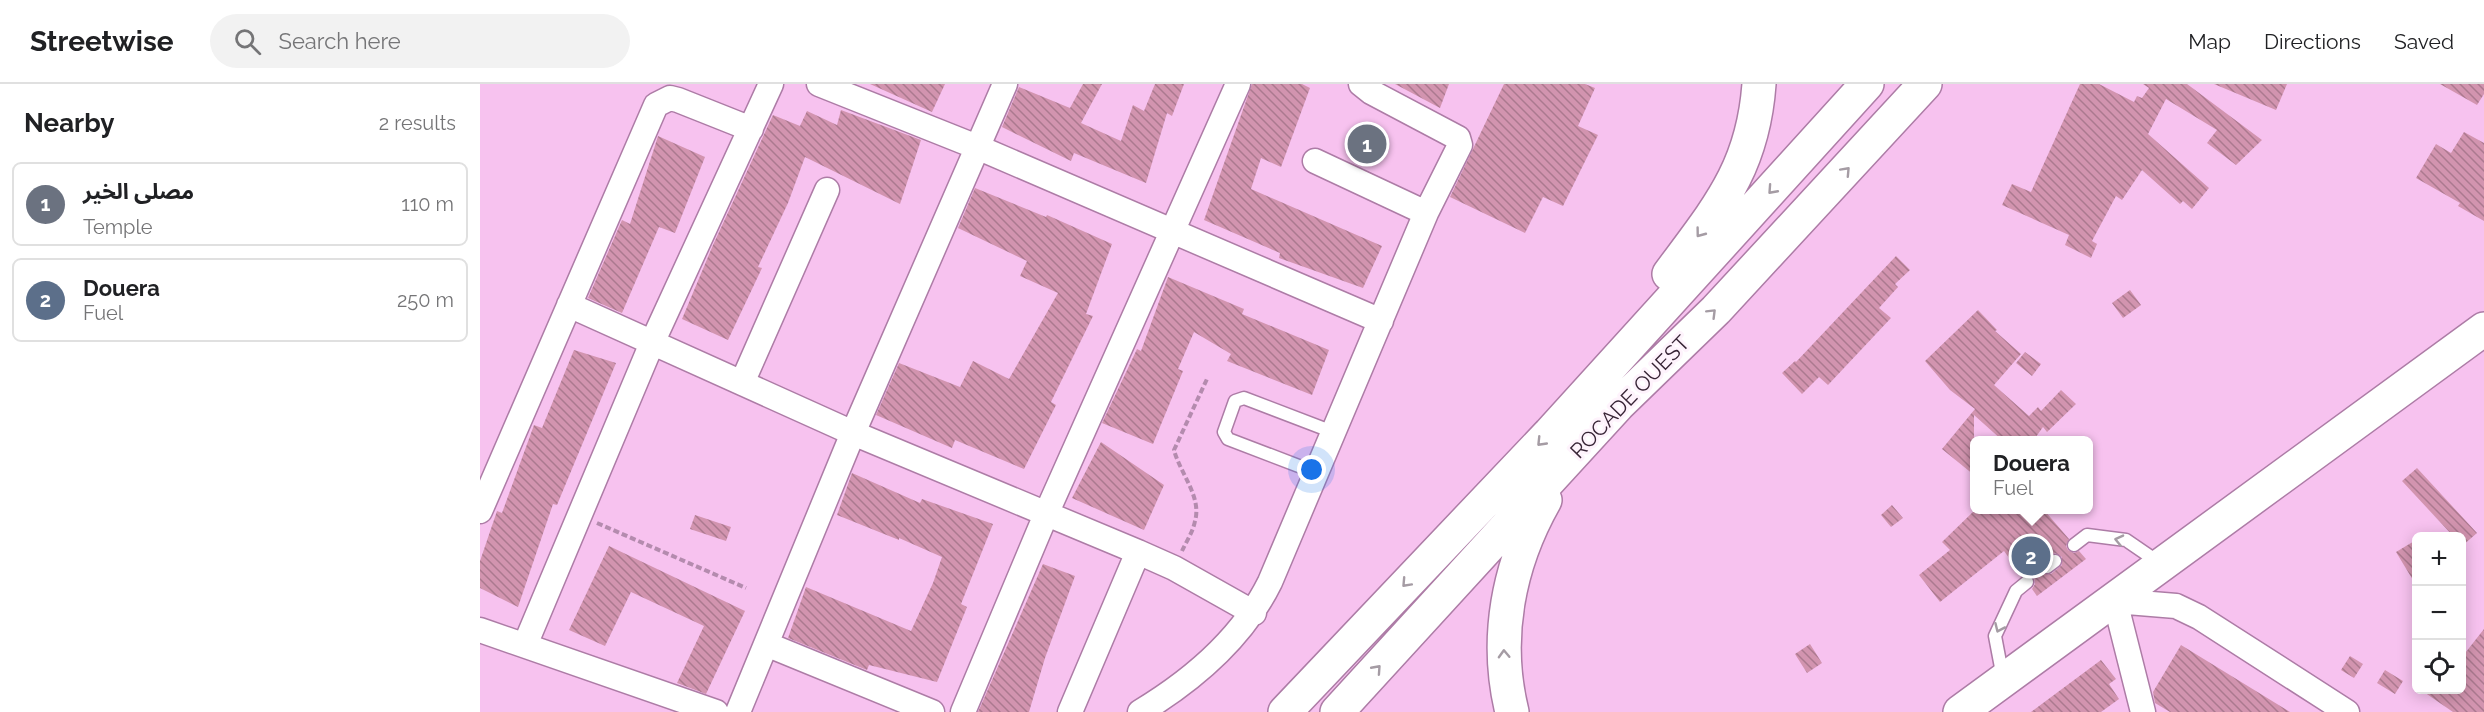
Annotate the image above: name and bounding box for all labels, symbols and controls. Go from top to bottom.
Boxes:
search box [210,14,630,68]
text: Streetwise [30,25,174,58]
icon: search [231,25,264,58]
text: Search here [279,28,401,54]
text: Map [2188,29,2231,54]
text: Directions [2264,29,2361,54]
text: Saved [2394,29,2454,54]
text: Nearby [24,108,114,138]
text: 2 results [379,111,456,135]
pin: 1 [1348,122,1386,166]
one-way arrow [1839,168,1850,178]
text: مصلى الخير [83,178,194,204]
one-way arrow [1768,183,1779,193]
text: 1 [41,192,50,216]
text: 110 m [401,192,454,216]
text: Temple [83,215,153,239]
one-way arrow [1696,227,1707,238]
text: Douera [83,275,160,301]
text: 2 [40,288,51,312]
text: 250 m [397,288,454,312]
text: Fuel [83,301,123,325]
one-way arrow [1705,310,1716,321]
street label: ROCADE OUEST [1565,330,1695,463]
one-way arrow [1537,436,1548,446]
popup [1970,436,2093,514]
text: Douera [1993,450,2070,476]
your location [1297,455,1326,484]
text: Fuel [1993,476,2033,500]
map controls [2412,532,2466,694]
button: + [2412,532,2466,586]
pin: 2 [2012,534,2050,578]
one-way arrow [2114,535,2124,548]
one-way arrow [1402,576,1413,587]
button: − [2412,586,2466,640]
one-way arrow [1994,621,2006,632]
button: locate [2412,640,2466,694]
one-way arrow [1498,650,1510,659]
one-way arrow [1370,665,1381,676]

